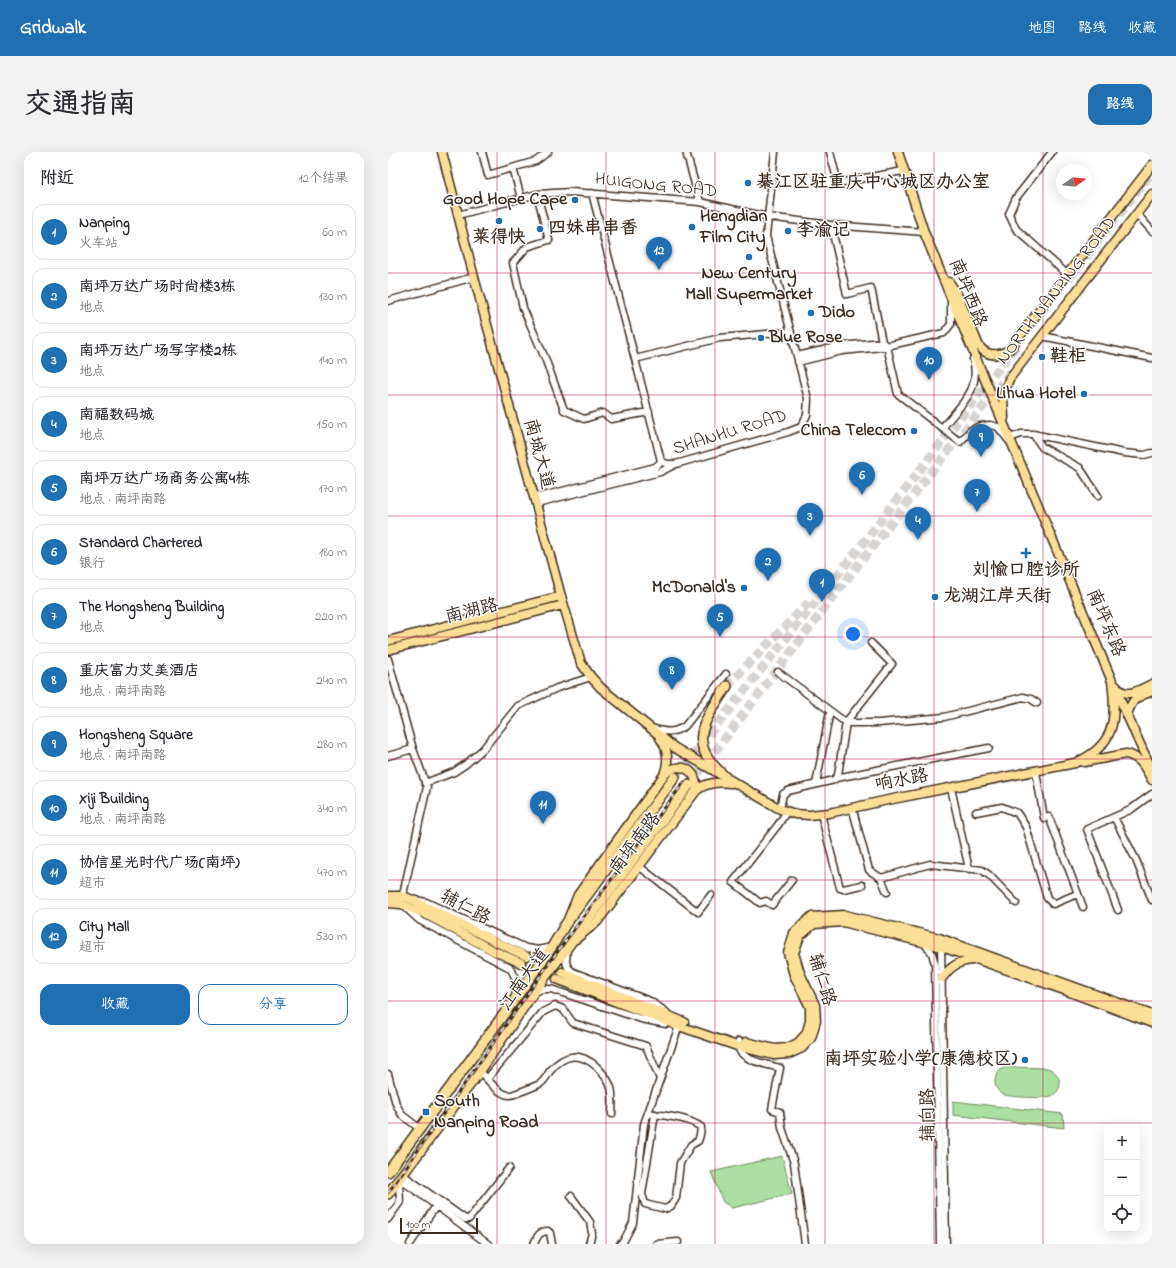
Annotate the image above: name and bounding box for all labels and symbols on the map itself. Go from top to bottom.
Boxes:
north arrow [1056,164,1092,200]
street label: HUIGONG ROAD [594,167,718,205]
place label: 綦江区驻重庆中心城区办公室 [756,170,990,196]
marker: 綦江区驻重庆中心城区办公室 [743,178,753,188]
place label: Good Hope Cape [443,187,568,213]
marker: Good Hope Cape [570,195,580,205]
place label: Hengdian Film City [699,204,768,252]
street label: NORTH NANPING ROAD [991,212,1123,370]
marker: 莱得快 [494,216,504,226]
place label: 四妹串串香 [548,216,638,242]
place label: 李渝记 [796,218,850,244]
marker: Hengdian Film City [687,222,697,232]
marker: 四妹串串香 [535,224,545,234]
place label: 莱得快 [472,225,526,251]
marker: 李渝记 [783,226,793,236]
pin: 12 [646,237,672,270]
marker: New Century Mall Supermarket [744,252,754,262]
street label: 南坪西路 [941,255,993,331]
place label: New Century Mall Supermarket [685,261,814,308]
place label: Dido [818,300,855,326]
marker: Dido [806,308,816,318]
place label: Blue Rose [768,325,843,351]
marker: Blue Rose [756,333,766,343]
place label: 鞋柜 [1050,344,1086,370]
pin: 10 [916,347,942,380]
marker: 鞋柜 [1037,352,1047,362]
place label: Lihua Hotel [996,381,1076,407]
marker: Lihua Hotel [1079,389,1089,399]
street label: SHANHU ROAD [670,403,790,463]
street label: 南城大道 [516,416,560,492]
place label: China Telecom [800,418,906,444]
pin: 9 [968,424,994,457]
marker: China Telecom [909,426,919,436]
pin: 6 [849,462,875,495]
pin: 7 [964,479,990,512]
pin: 3 [797,503,823,536]
pin: 4 [905,507,931,540]
marker: 刘愉口腔诊所 [1020,547,1032,559]
pin: 2 [755,548,781,581]
place label: 刘愉口腔诊所 [972,558,1080,584]
pin: 1 [809,569,835,602]
place label: McDonald's [652,575,736,601]
marker: McDonald's [739,583,749,593]
place label: 龙湖江岸天街 [943,584,1051,610]
street label: 南坪东路 [1079,585,1131,661]
marker: 龙湖江岸天街 [930,592,940,602]
street label: 南湖路 [443,593,501,631]
pin: 5 [707,604,733,637]
your location [843,624,863,644]
pin: 8 [659,657,685,690]
street label: 响水路 [873,763,931,799]
pin: 11 [530,791,556,824]
street label: 南坪南路 [604,807,668,881]
street label: 辅仁路 [435,884,495,932]
street label: 江南大道 [493,943,557,1017]
street label: 辅仁路 [801,950,841,1010]
place label: 南坪实验小学(康德校区) [824,1047,1018,1073]
marker: 南坪实验小学(康德校区) [1020,1055,1030,1065]
street label: 辅向路 [916,1088,942,1142]
place label: South Nanping Road [434,1089,539,1137]
marker: South Nanping Road [421,1107,431,1117]
scale bar [400,1216,478,1235]

